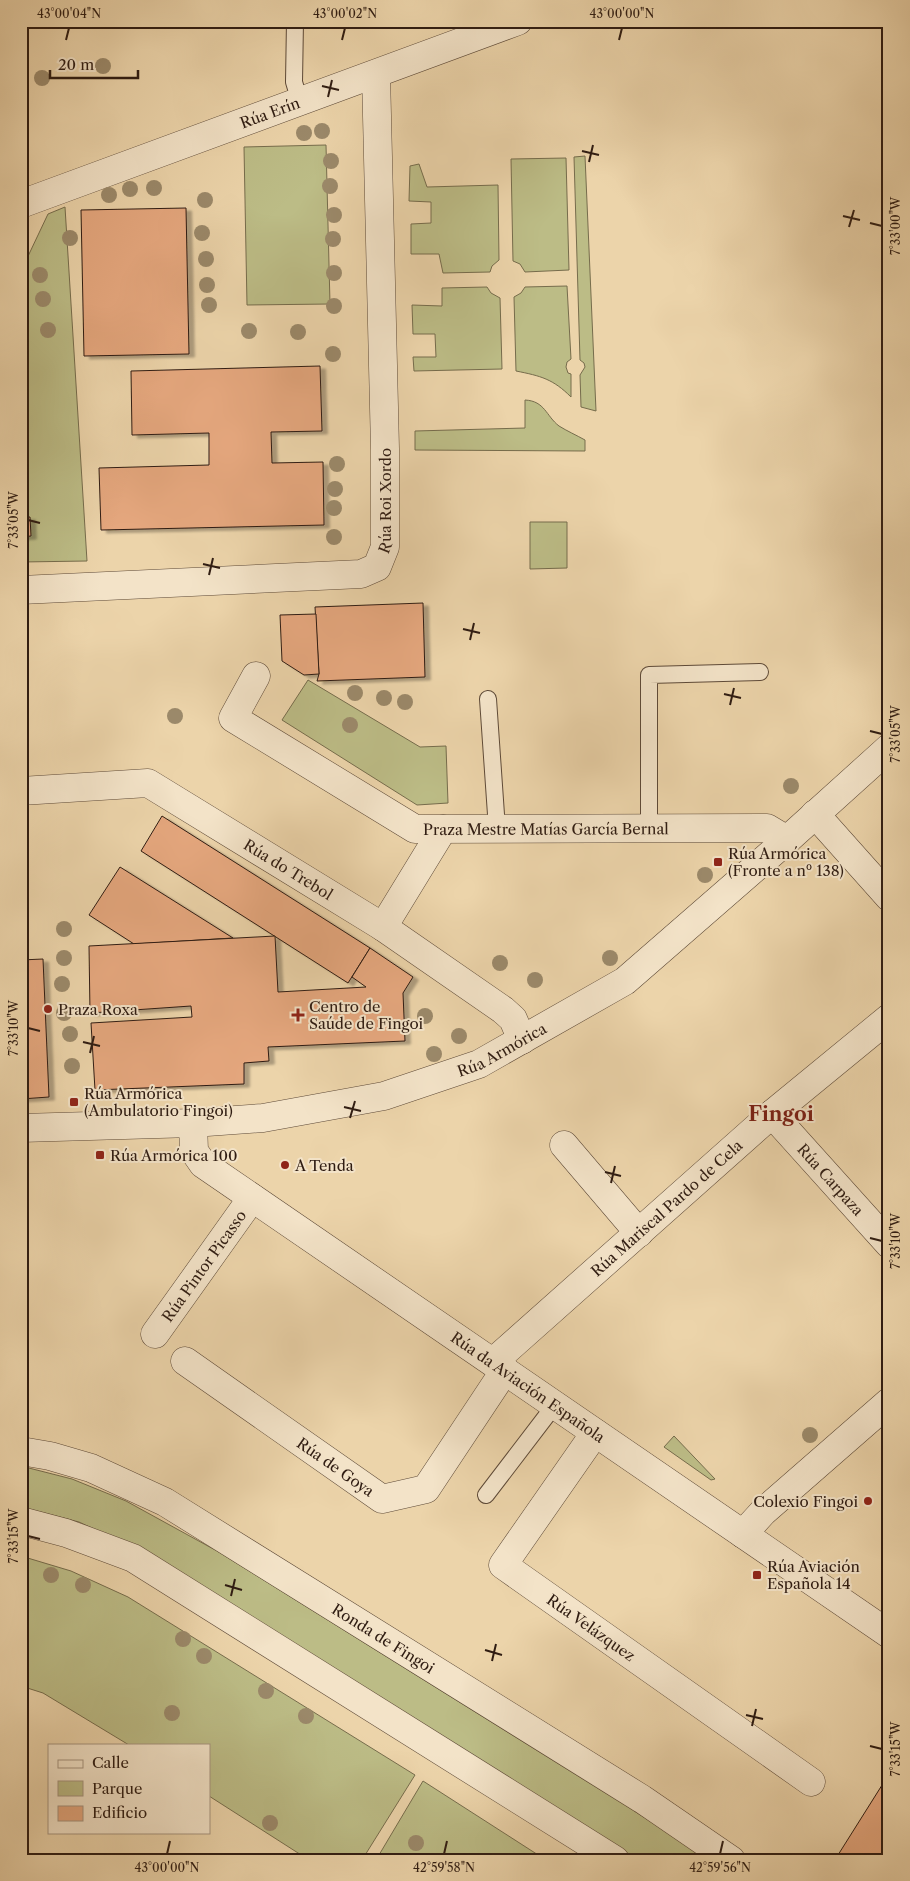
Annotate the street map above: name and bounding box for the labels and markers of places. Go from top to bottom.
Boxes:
place label: Rúa Armórica (Fronte a nº 138) [728,844,844,880]
marker: Rúa Armórica (Fronte a nº 138) [712,856,724,868]
place label: Centro de Saúde de Fingoi [309,997,424,1033]
place label: Praza Roxa [58,1000,138,1019]
marker: Praza Roxa [42,1003,54,1015]
marker: Centro de Saúde de Fingoi [291,1008,305,1022]
place label: Rúa Armórica (Ambulatorio Fingoi) [84,1084,233,1120]
marker: Rúa Armórica (Ambulatorio Fingoi) [68,1096,80,1108]
place label: Rúa Armórica 100 [110,1146,238,1165]
marker: Rúa Armórica 100 [94,1149,106,1161]
place label: A Tenda [294,1156,354,1175]
marker: A Tenda [279,1159,291,1171]
place label: Colexio Fingoi [753,1492,858,1511]
marker: Colexio Fingoi [862,1495,874,1507]
place label: Rúa Aviación Española 14 [767,1557,861,1593]
marker: Rúa Aviación Española 14 [751,1569,763,1581]

